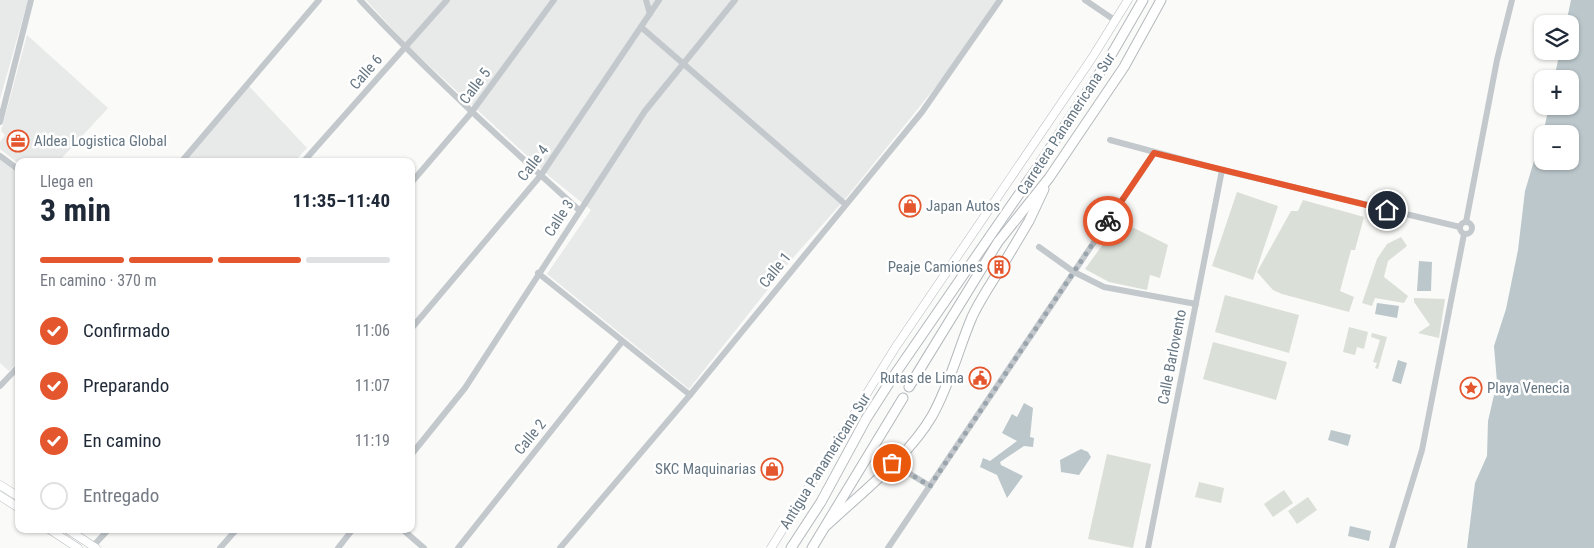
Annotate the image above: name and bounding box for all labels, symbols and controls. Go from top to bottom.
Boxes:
map controls [1534,15,1579,170]
button: layers [1534,15,1579,60]
street label: Carretera Panamericana Sur [1013,49,1119,198]
street label: Calle 6 [346,51,386,93]
street label: Calle 5 [456,64,494,108]
button: + [1534,70,1579,115]
button: − [1534,125,1579,170]
office icon: Aldea Logistica Global [6,129,30,153]
place label: Aldea Logistica Global [34,132,167,150]
street label: Calle 4 [514,141,552,185]
text: Llega en [40,172,93,191]
text: 11:35–11:40 [292,189,390,212]
pin [1366,189,1408,231]
text: 3 min [40,191,111,229]
shop icon: Japan Autos [898,194,922,218]
street label: Calle 3 [540,196,578,240]
courier [1083,196,1133,246]
icon: home [1373,196,1401,224]
place label: Japan Autos [926,197,1000,215]
icon: bike [1094,207,1122,235]
street label: Calle 1 [755,249,795,291]
building icon: Peaje Camiones [987,255,1011,279]
place label: Peaje Camiones [888,258,983,276]
text: En camino · 370 m [40,271,157,290]
street label: Calle Barlovento [1154,308,1190,406]
icon: check [40,317,68,345]
text: Confirmado [83,319,170,342]
text: 11:06 [355,321,390,340]
public building icon: Rutas de Lima [968,366,992,390]
place label: Rutas de Lima [880,369,964,387]
icon: check [40,372,68,400]
text: Preparando [83,374,169,397]
text: 11:07 [355,376,390,395]
place icon: Playa Venecia [1459,376,1483,400]
place label: Playa Venecia [1487,379,1570,397]
street label: Antigua Panamericana Sur [776,389,874,532]
street label: Calle 2 [510,416,550,458]
icon: check [40,427,68,455]
text: En camino [83,429,161,452]
text: 11:19 [355,431,390,450]
pin [871,442,913,484]
icon: bag [878,449,906,477]
shop icon: SKC Maquinarias [760,457,784,481]
place label: SKC Maquinarias [655,460,756,478]
text: Entregado [83,484,159,507]

